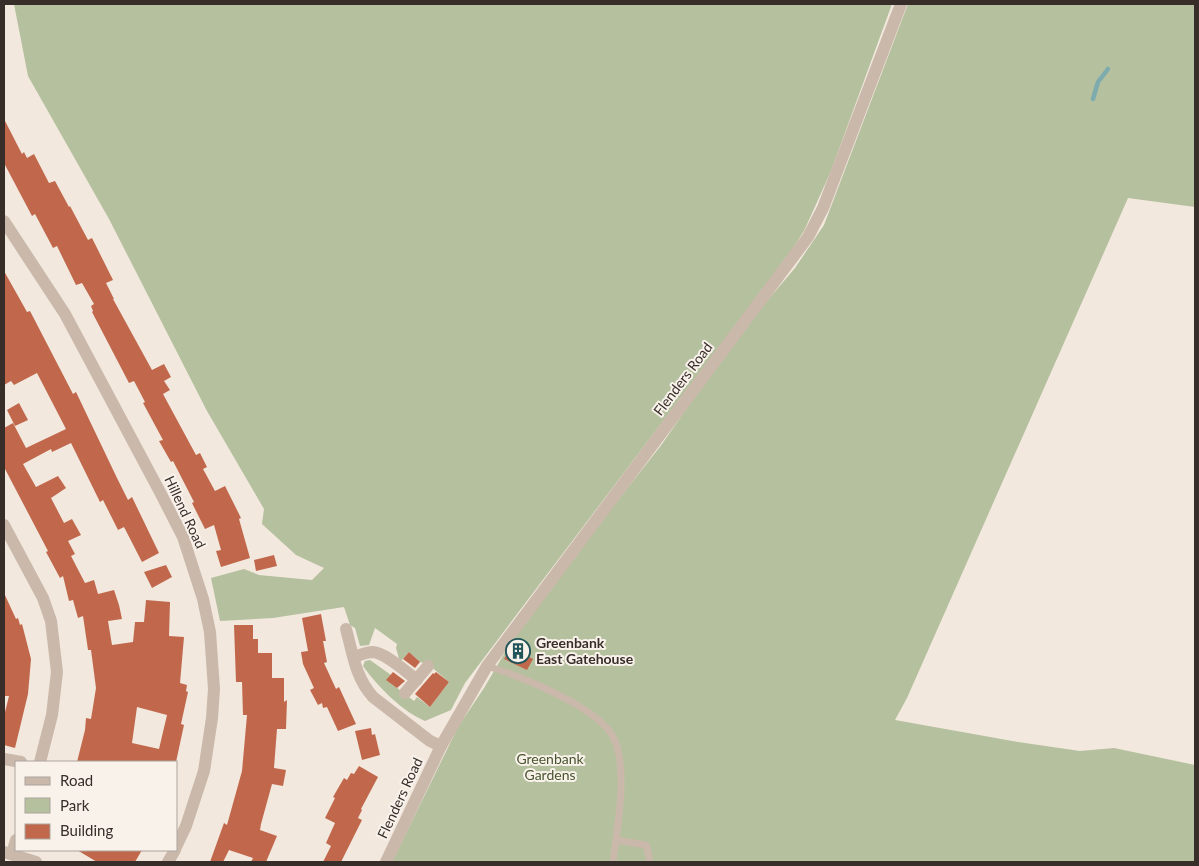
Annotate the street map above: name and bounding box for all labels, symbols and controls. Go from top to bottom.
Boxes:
street label: Flenders Road [650,339,716,419]
street label: Hillend Road [161,473,210,551]
place label: Greenbank East Gatehouse [536,634,634,667]
building icon: Greenbank East Gatehouse [505,638,531,664]
park label: Greenbank Gardens [516,750,585,783]
street label: Flenders Road [373,755,426,841]
legend [15,761,178,851]
text: Road [60,771,93,789]
text: Park [60,796,90,814]
text: Building [60,821,113,839]

